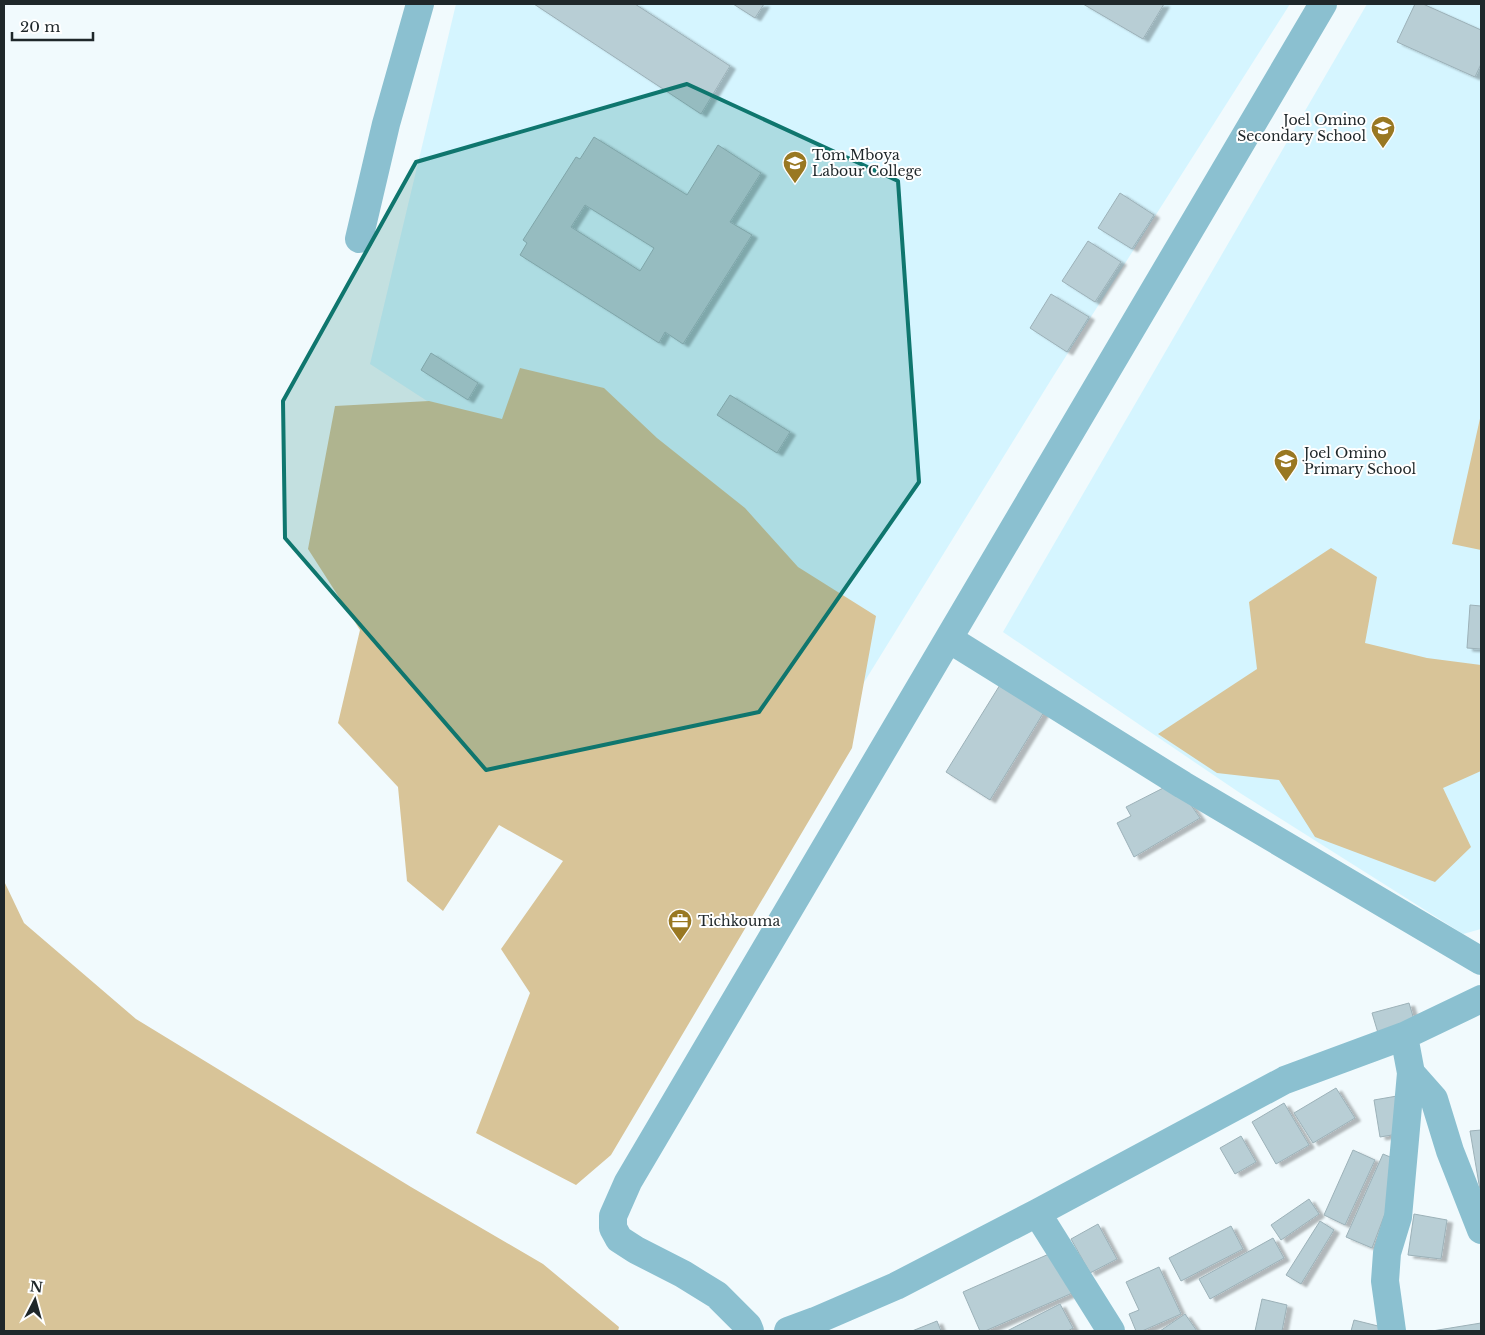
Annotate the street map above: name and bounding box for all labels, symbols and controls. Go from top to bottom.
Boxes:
scale bar [12,10,94,42]
text: 20 m [20,17,60,36]
place label: Joel Omino Secondary School [1237,111,1366,145]
school or university icon: Joel Omino Secondary School [1370,115,1396,149]
place label: Tom Mboya Labour College [812,146,922,180]
school or university icon: Tom Mboya Labour College [782,150,808,184]
place label: Joel Omino Primary School [1302,444,1417,478]
school or university icon: Joel Omino Primary School [1273,448,1299,482]
office icon: Tichkouma [667,908,693,942]
place label: Tichkouma [698,912,780,930]
north arrow [10,1275,60,1325]
text: N [29,1277,44,1297]

